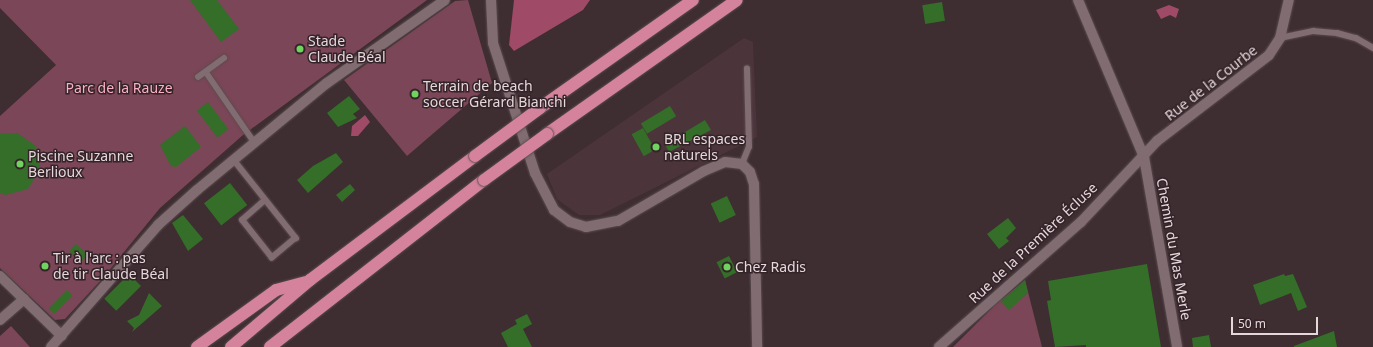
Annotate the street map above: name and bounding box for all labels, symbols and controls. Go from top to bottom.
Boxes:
place label: Stade Claude Béal [308,33,386,66]
street label: Rue de la Courbe [1162,42,1260,124]
marker: Stade Claude Béal [295,44,305,54]
place label: Terrain de beach soccer Gérard Bianchi [423,78,566,110]
park label: Parc de la Rauze [65,80,173,96]
marker: Terrain de beach soccer Gérard Bianchi [410,89,420,99]
place label: BRL espaces naturels [664,131,745,164]
marker: BRL espaces naturels [651,142,661,152]
place label: Piscine Suzanne Berlioux [28,148,133,180]
marker: Piscine Suzanne Berlioux [15,159,25,169]
street label: Chemin du Mas Merle [1153,177,1195,321]
street label: Rue de la Première Écluse [965,179,1101,307]
place label: Tir à l'arc : pas de tir Claude Béal [53,250,169,282]
place label: Chez Radis [735,259,806,275]
marker: Tir à l'arc : pas de tir Claude Béal [40,261,50,271]
marker: Chez Radis [722,262,732,272]
scale bar [1233,309,1320,335]
text: 50 m [1238,315,1266,332]

